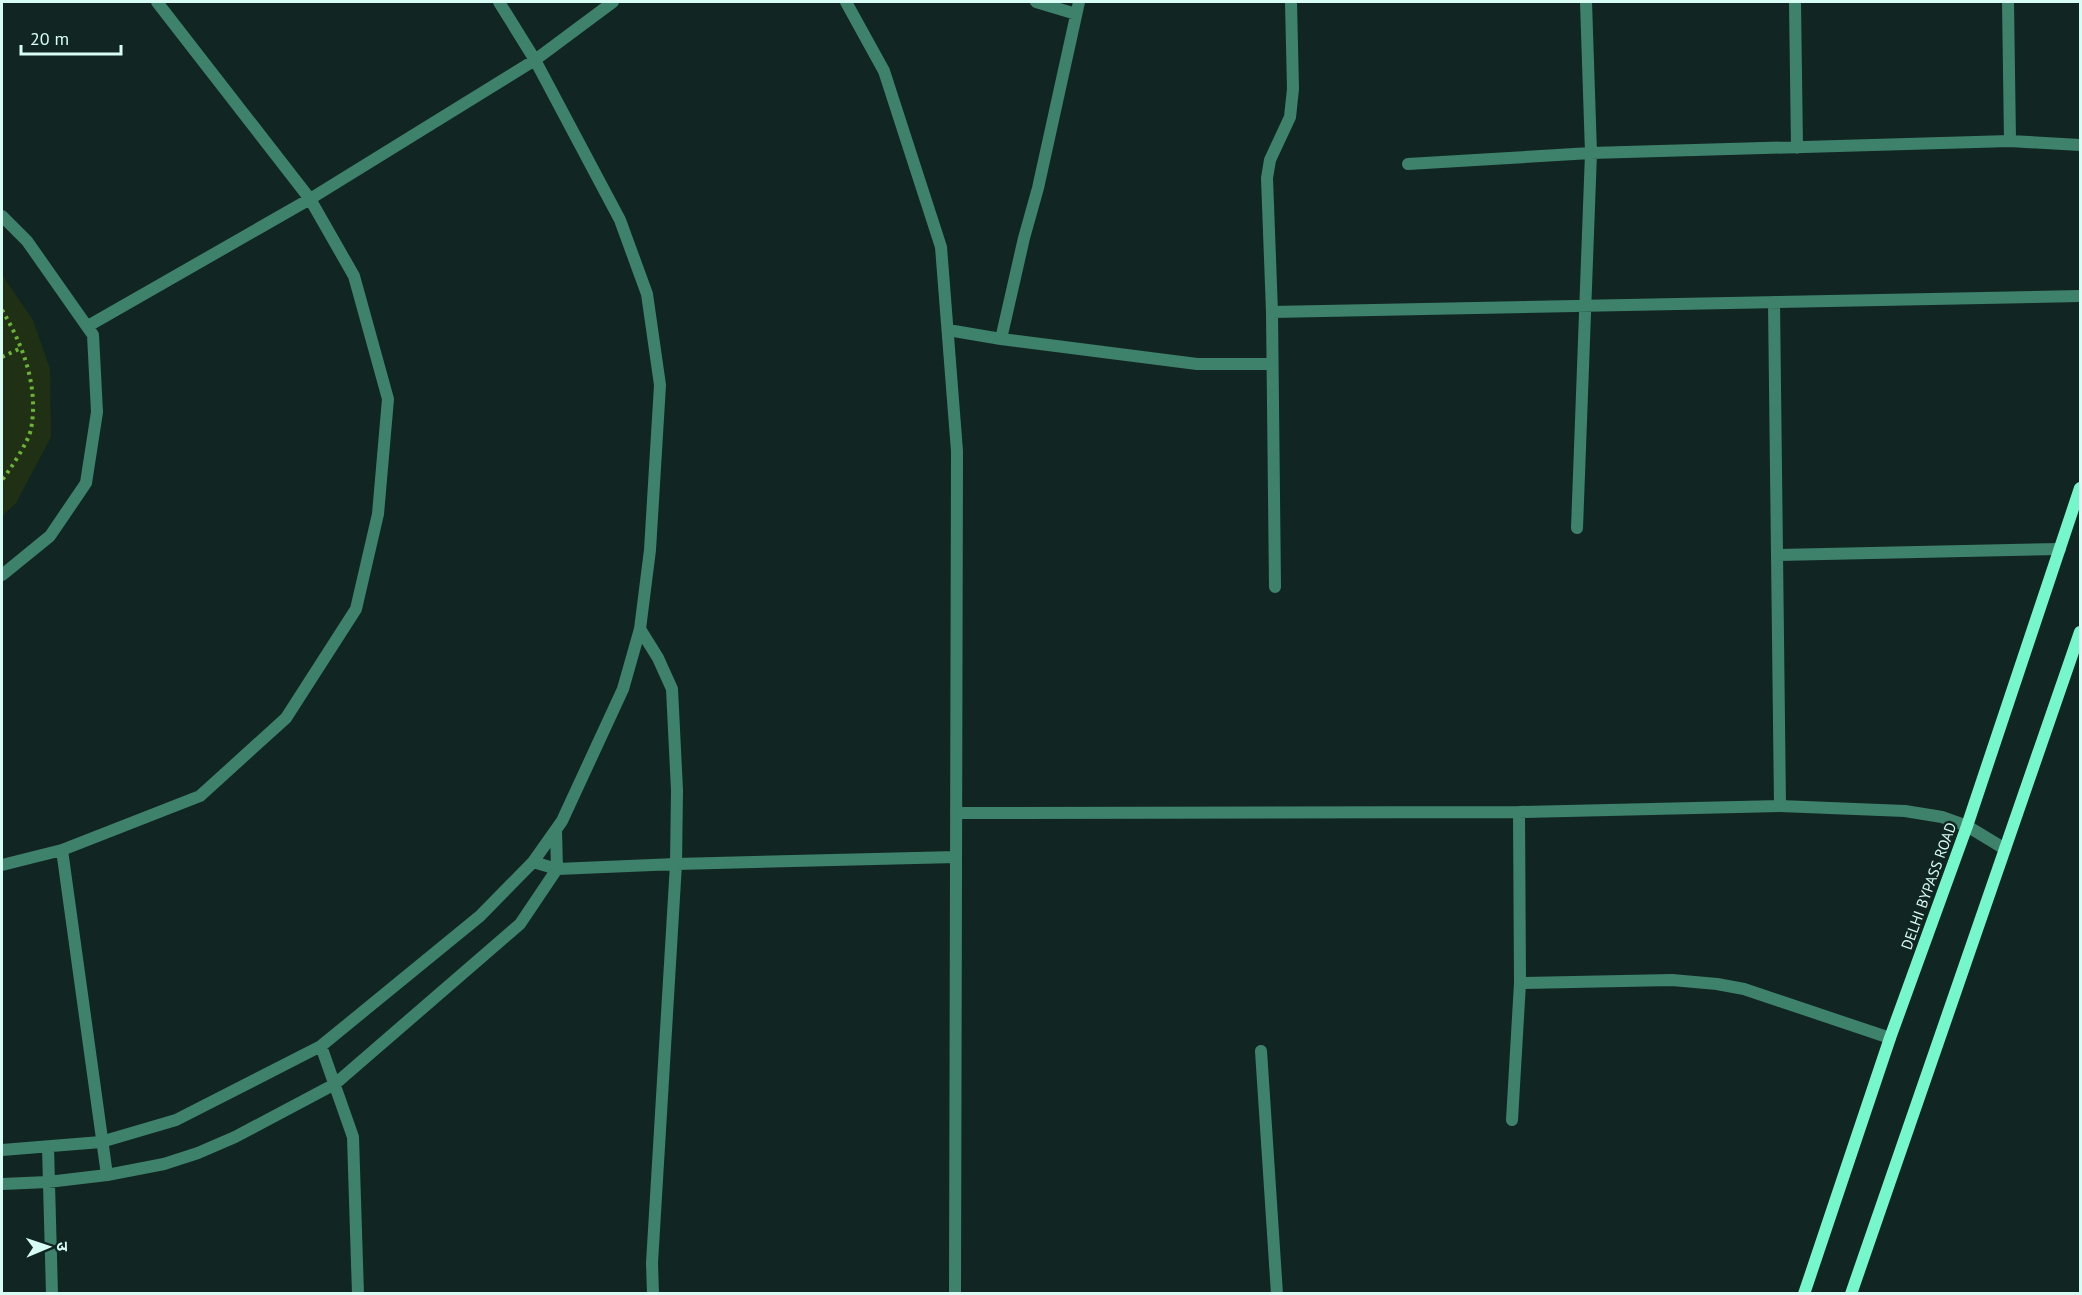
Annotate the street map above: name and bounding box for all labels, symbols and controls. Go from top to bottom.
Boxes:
scale bar [21,18,122,56]
text: 20 m [30,27,69,50]
street label: DELHI BYPASS ROAD [1897,820,1960,952]
north arrow [18,1217,78,1277]
text: उ [53,1241,73,1252]

